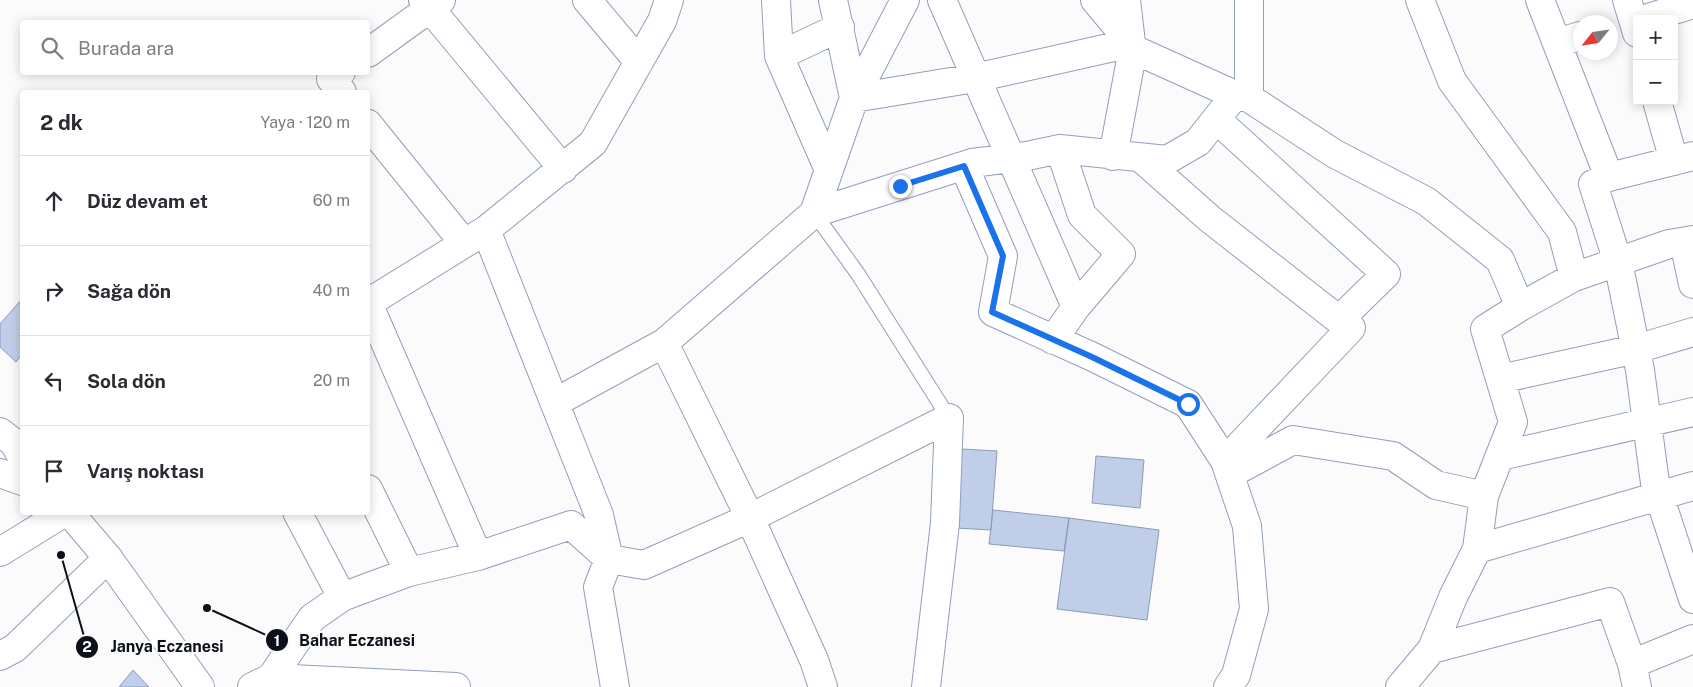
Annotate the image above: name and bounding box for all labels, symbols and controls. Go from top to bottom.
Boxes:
north arrow [1573,15,1618,60]
map controls [1633,15,1678,105]
button: + [1633,15,1678,60]
search box [20,20,370,75]
icon: search [38,34,66,62]
text: Burada ara [78,37,174,59]
button: − [1633,60,1678,105]
text: 2 dk [40,110,83,135]
text: Yaya · 120 m [261,113,350,132]
route end [889,175,912,198]
icon: ahead [40,187,68,215]
text: Düz devam et [87,190,208,212]
text: 60 m [313,191,350,210]
icon: right [40,277,68,305]
text: Sağa dön [87,280,171,302]
text: 40 m [312,281,350,300]
icon: left [40,367,68,395]
text: Sola dön [87,370,166,392]
text: 20 m [313,371,350,390]
route start [1177,393,1200,416]
icon: arrive [40,457,68,485]
text: Varış noktası [87,460,204,482]
callout: Bahar Eczanesi [264,625,425,656]
callout: Janya Eczanesi [75,631,233,662]
text: Bahar Eczanesi [299,631,415,650]
text: 1 [274,632,280,649]
text: Janya Eczanesi [110,637,224,656]
text: 2 [82,638,92,655]

